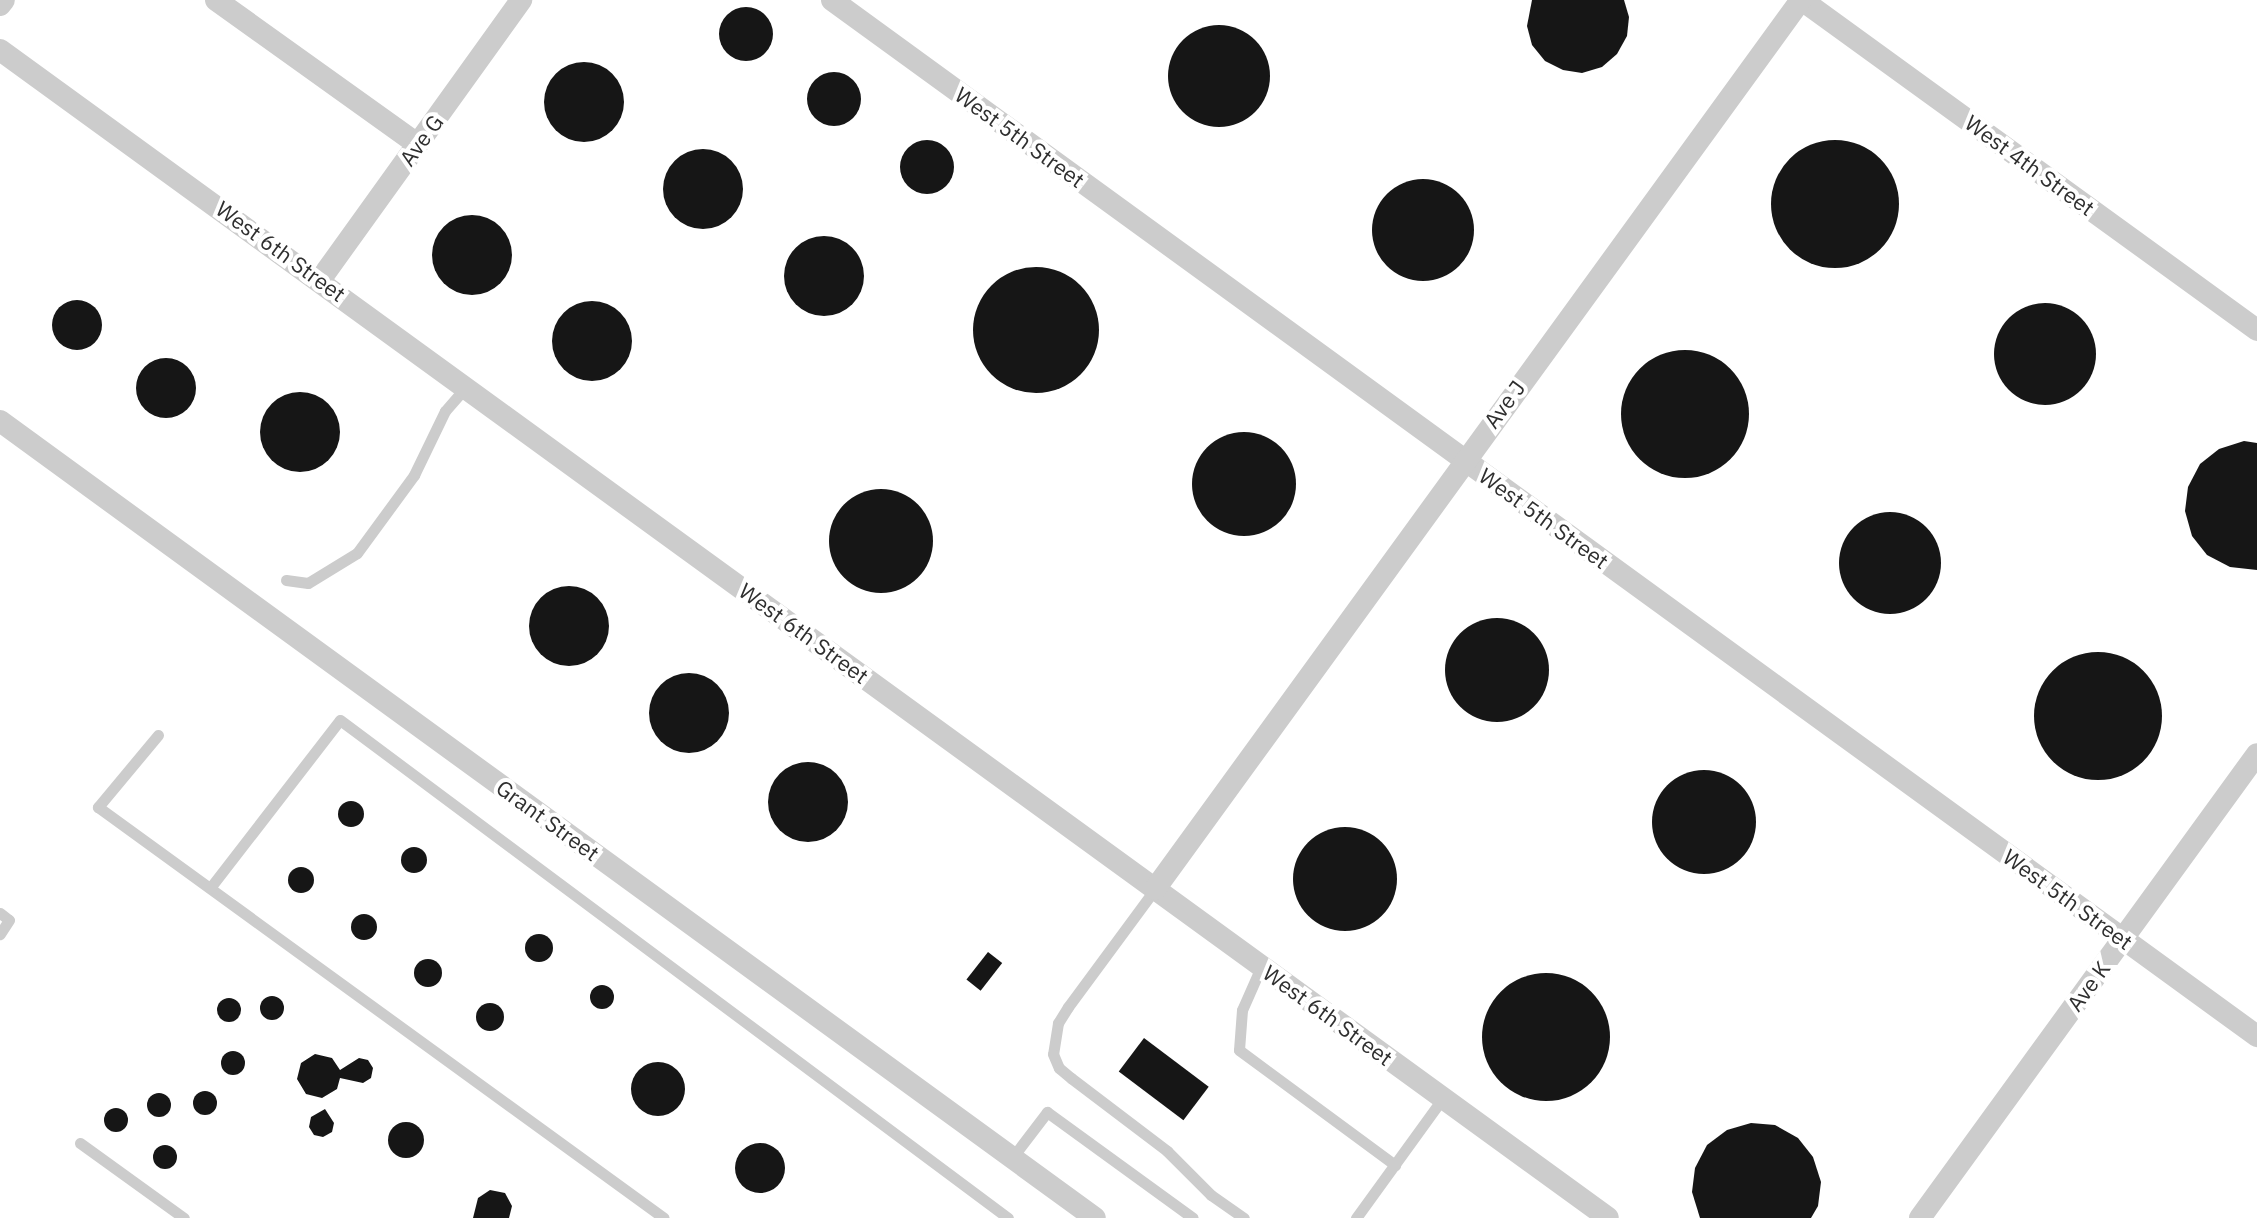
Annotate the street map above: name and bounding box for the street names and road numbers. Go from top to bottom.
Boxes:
street label: West 5th Street [950,81,1090,193]
street label: Ave G [394,109,448,171]
street label: West 4th Street [1960,109,2100,221]
street label: West 6th Street [211,195,351,307]
street label: Ave J [1478,375,1530,433]
street label: West 5th Street [1474,462,1614,574]
street label: West 6th Street [734,577,874,689]
street label: Grant Street [491,774,605,866]
street label: West 5th Street [1998,843,2138,955]
street label: Ave K [2061,956,2115,1016]
street label: West 6th Street [1258,959,1398,1071]

